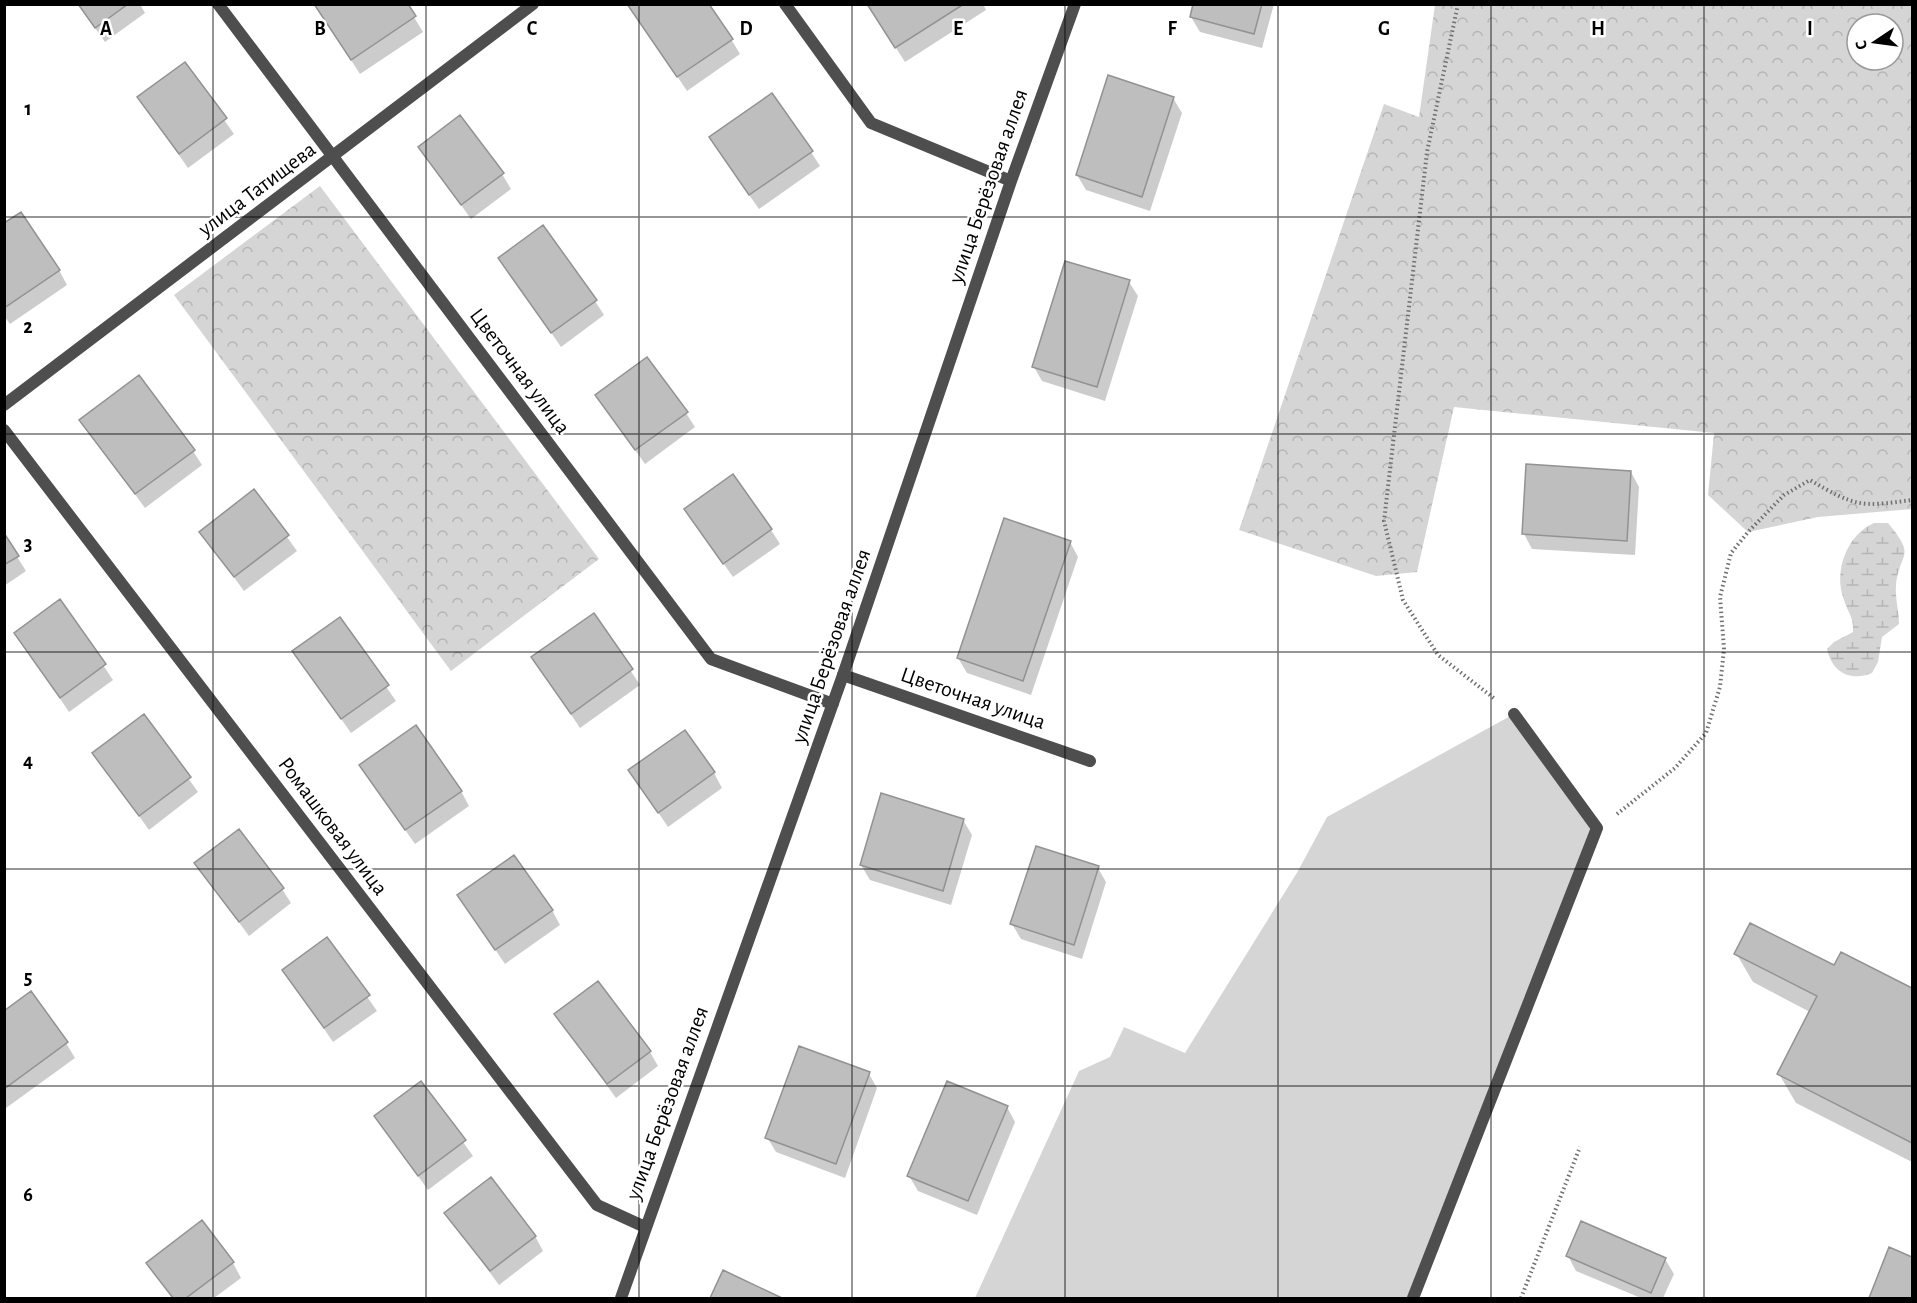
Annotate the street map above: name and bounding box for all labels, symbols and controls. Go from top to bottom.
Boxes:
north arrow [1845,12,1905,72]
text: A [100,19,112,39]
text: B [314,19,326,39]
text: C [527,19,538,39]
text: D [739,19,753,39]
text: E [953,19,963,39]
text: F [1167,19,1177,39]
text: G [1378,19,1390,39]
text: H [1591,19,1605,39]
text: I [1807,19,1813,39]
text: С [1853,39,1870,51]
street label: улица Берёзовая аллея [944,86,1032,287]
text: 1 [24,99,32,119]
street label: улица Татищева [193,138,320,241]
street label: Цветочная улица [466,304,574,438]
text: 2 [23,317,33,337]
text: 3 [24,534,32,554]
street label: улица Берёзовая аллея [787,546,875,747]
street label: Цветочная улица [898,663,1048,733]
text: 4 [23,751,33,771]
street label: Ромашковая улица [274,753,392,899]
text: 5 [24,968,32,988]
street label: улица Берёзовая аллея [621,1003,712,1203]
text: 6 [23,1185,33,1205]

